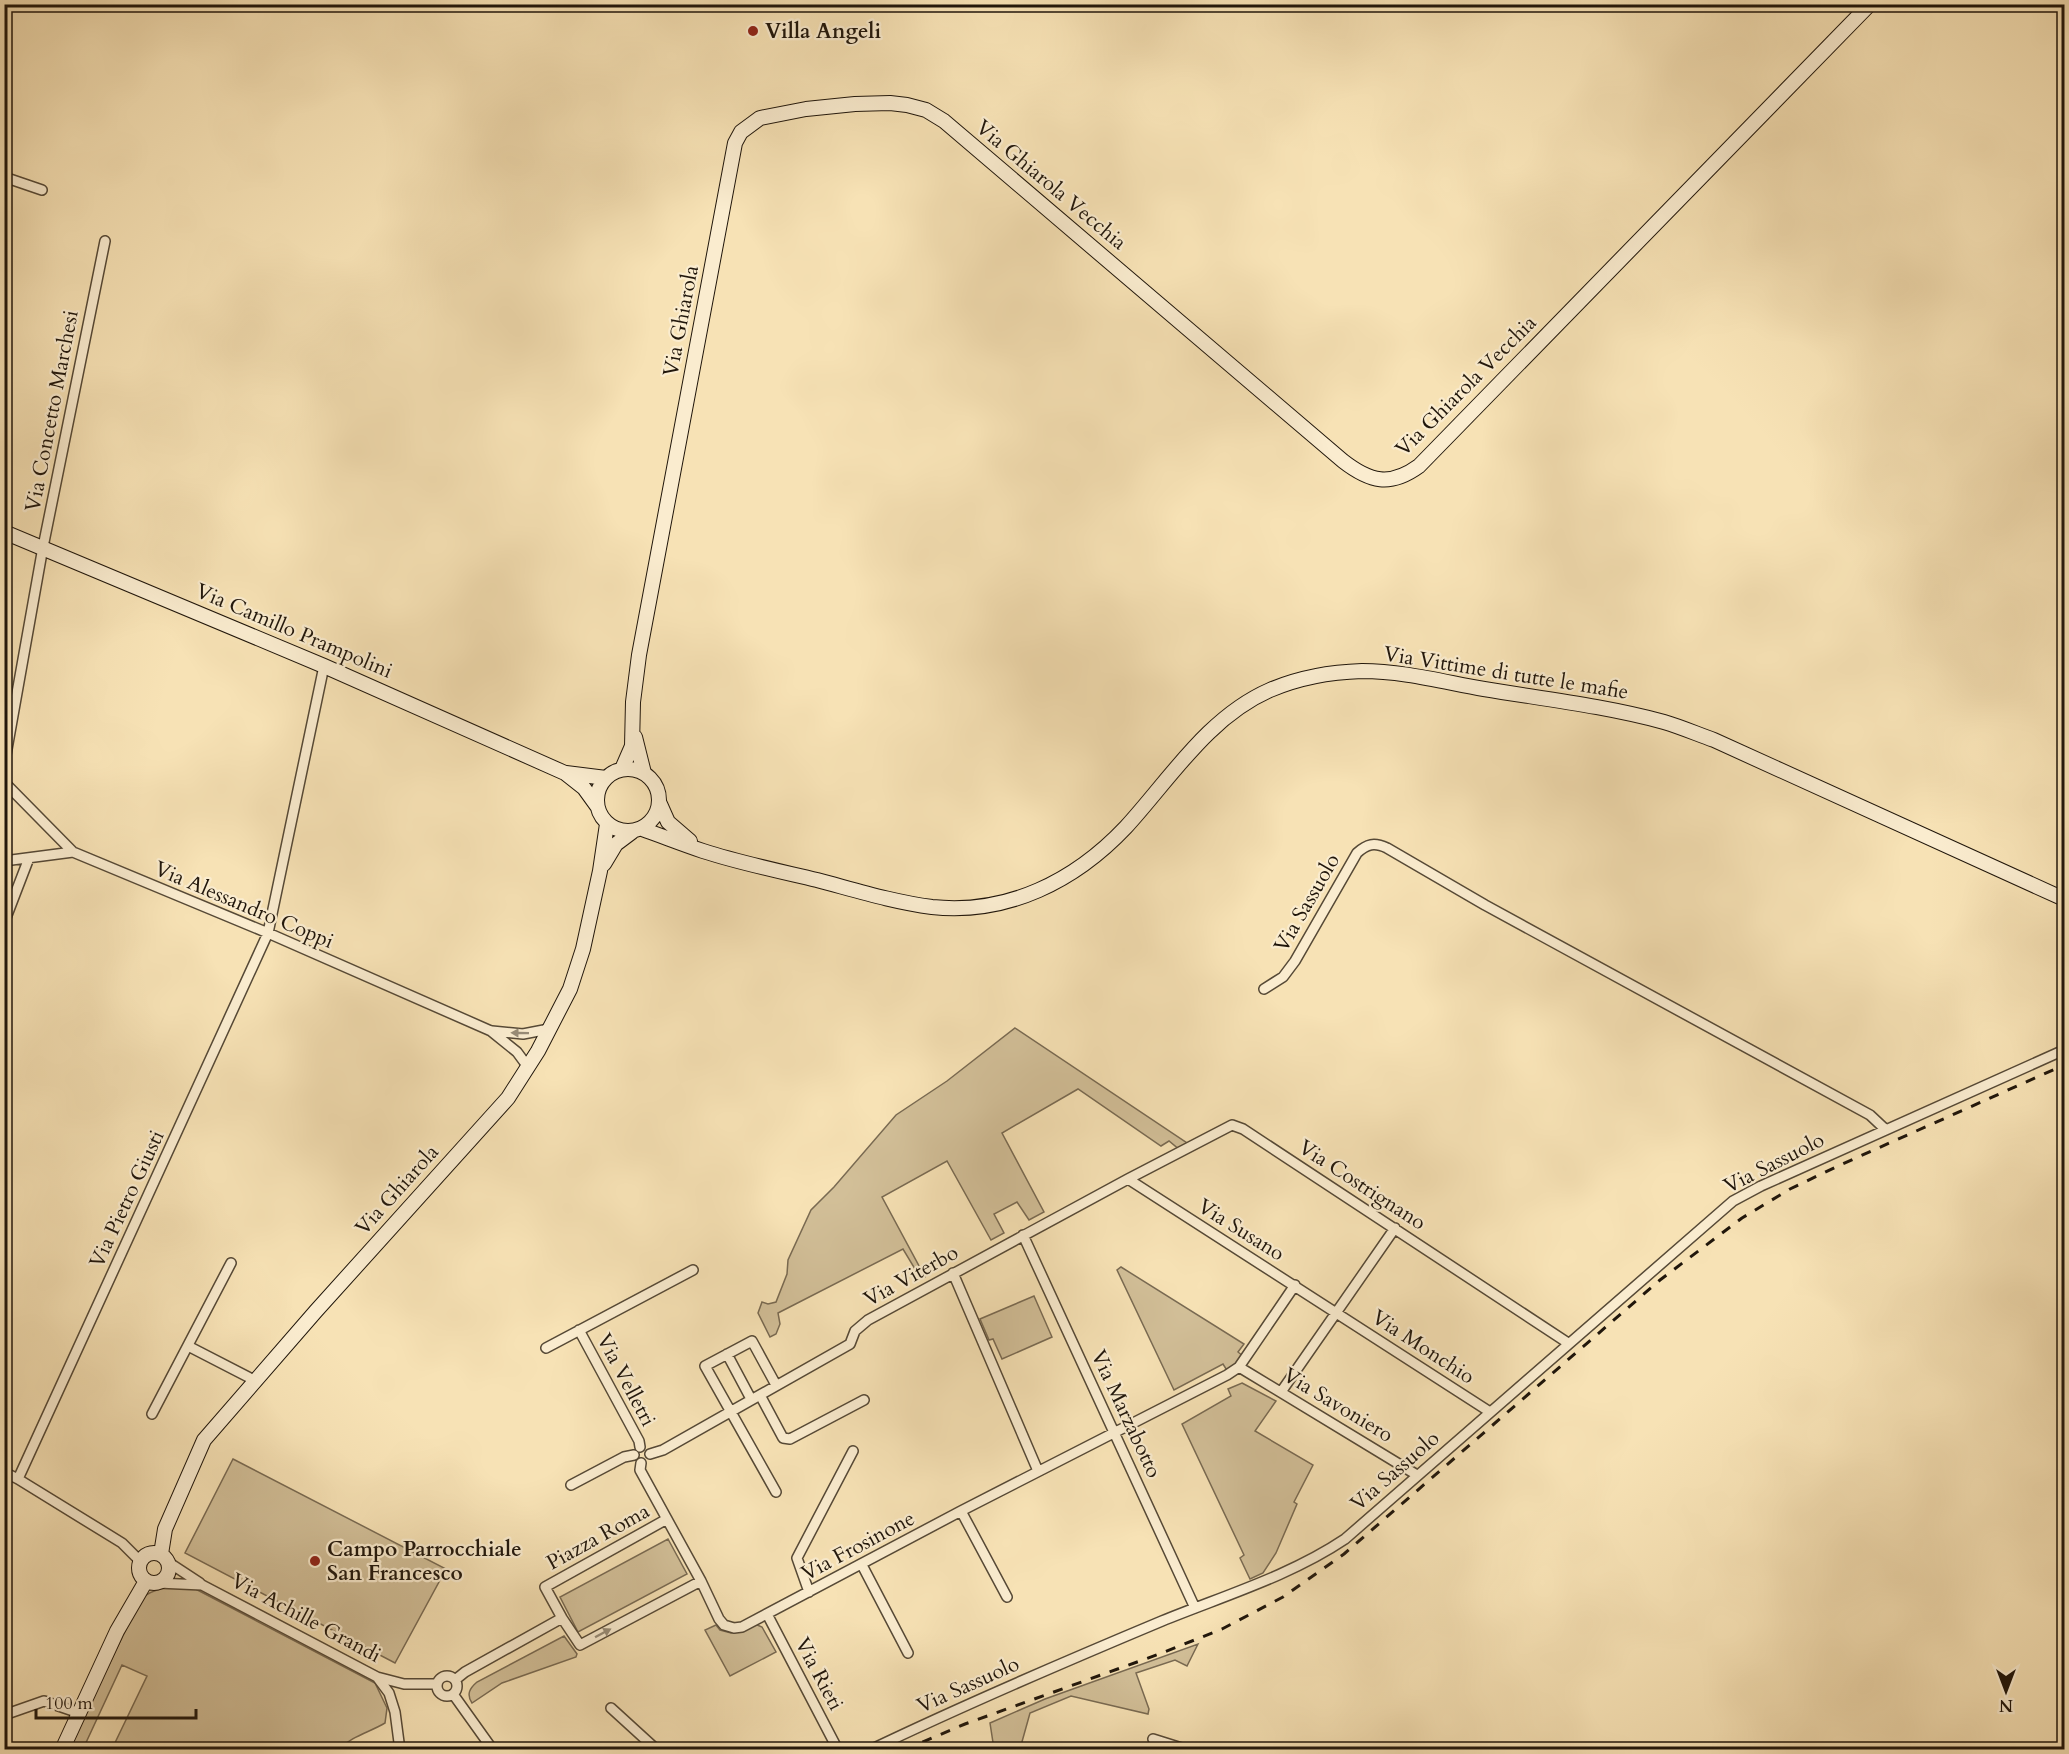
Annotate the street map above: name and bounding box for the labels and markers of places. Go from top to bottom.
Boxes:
place label: Villa Angeli [765,17,881,46]
marker: Villa Angeli [746,24,760,38]
place label: Campo Parrocchiale San Francesco [327,1535,522,1588]
marker: Campo Parrocchiale San Francesco [308,1554,322,1568]

